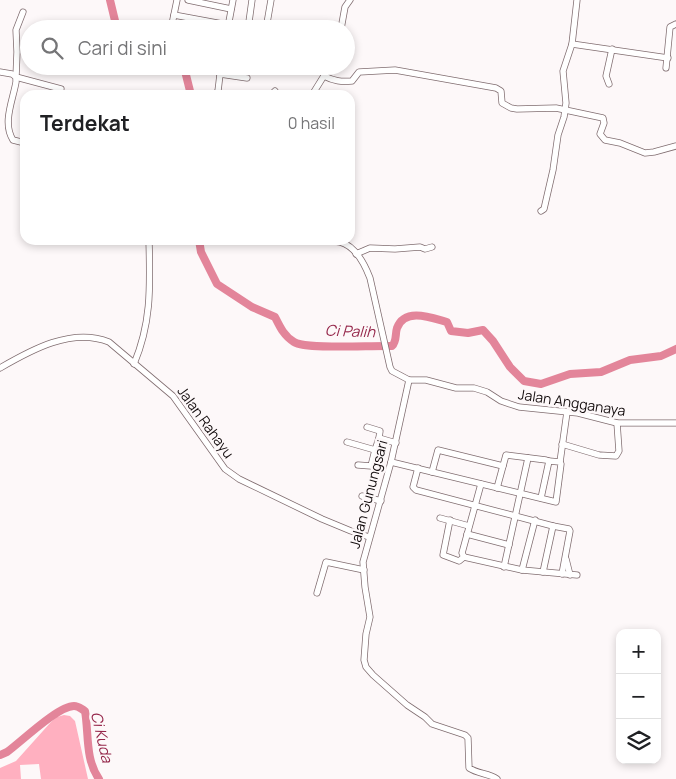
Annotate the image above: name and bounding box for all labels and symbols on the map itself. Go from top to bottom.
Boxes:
water label: Ci Palih [325,320,377,342]
street label: Jalan Rahayu [174,382,238,462]
street label: Jalan Angganaya [517,384,627,420]
street label: Jalan Gunungsari [344,438,392,550]
water label: Ci Kuda [86,709,118,765]

